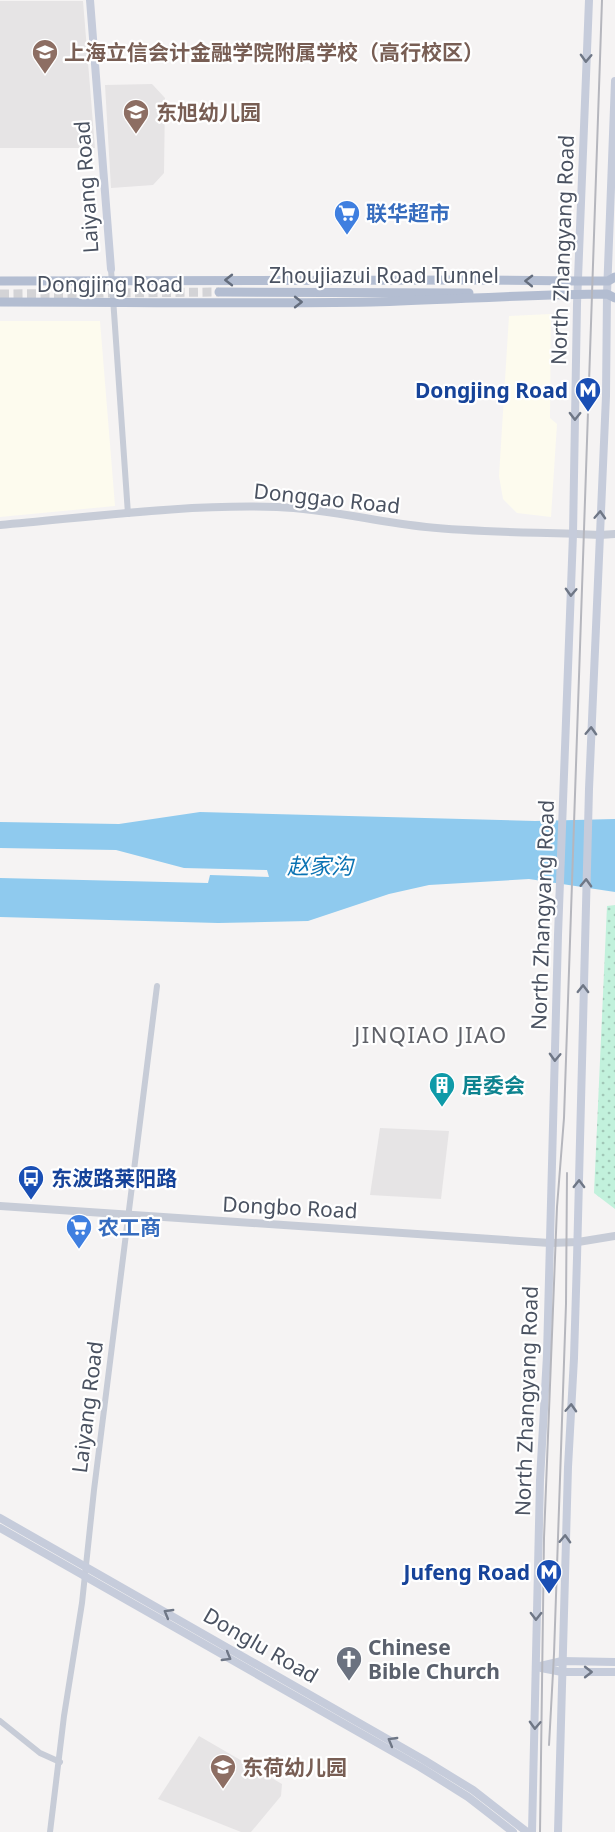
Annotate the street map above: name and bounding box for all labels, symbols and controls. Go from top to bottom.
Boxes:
school or university icon: 上海立信会计金融学院附属学校（高行校区） [30,37,60,75]
place label: 上海立信会计金融学院附属学校（高行校区） [64,38,484,66]
one-way arrow [580,54,593,63]
school or university icon: 东旭幼儿园 [121,97,151,135]
place label: 东旭幼儿园 [156,98,261,126]
street label: Laiyang Road [67,120,105,254]
street label: North Zhangyang Road [544,134,580,366]
supermarket icon: 联华超市 [332,198,362,236]
place label: 联华超市 [366,199,450,227]
street label: Zhoujiazui Road Tunnel [269,261,499,289]
street label: Dongjing Road [37,270,183,298]
one-way arrow [224,274,233,286]
one-way arrow [524,275,533,287]
one-way arrow [294,296,303,308]
metro station icon: Dongjing Road [573,375,603,413]
place label: Dongjing Road [415,376,568,404]
one-way arrow [569,411,581,420]
street label: Donggao Road [252,476,402,520]
one-way arrow [594,511,607,520]
one-way arrow [564,588,577,597]
one-way arrow [585,726,598,735]
street label: North Zhangyang Road [524,799,560,1031]
water label: 赵家沟 [287,850,355,880]
one-way arrow [580,879,592,888]
one-way arrow [577,984,589,993]
district label: JINQIAO JIAO [352,1019,508,1049]
one-way arrow [549,1052,561,1061]
building icon: 居委会 [427,1070,457,1108]
place label: 居委会 [462,1071,525,1099]
bus stop icon: 东波路莱阳路 [16,1163,46,1201]
place label: 东波路莱阳路 [51,1164,177,1192]
one-way arrow [573,1179,585,1188]
street label: Dongbo Road [222,1189,358,1225]
supermarket icon: 农工商 [64,1212,94,1250]
place label: 农工商 [98,1213,161,1241]
street label: North Zhangyang Road [508,1285,544,1517]
street label: Laiyang Road [65,1340,109,1474]
one-way arrow [564,1404,577,1413]
one-way arrow [559,1535,572,1544]
metro station icon: Jufeng Road [534,1557,564,1595]
place label: Jufeng Road [402,1558,530,1586]
street label: Donglu Road [198,1601,324,1689]
one-way arrow [164,1609,174,1620]
one-way arrow [530,1611,542,1620]
place label: Chinese Bible Church [368,1633,500,1685]
church icon: Chinese Bible Church [334,1644,364,1682]
one-way arrow [221,1649,231,1661]
one-way arrow [584,1666,593,1678]
one-way arrow [528,1721,541,1730]
one-way arrow [388,1737,398,1748]
school or university icon: 东荷幼儿园 [208,1752,238,1790]
place label: 东荷幼儿园 [242,1753,347,1781]

